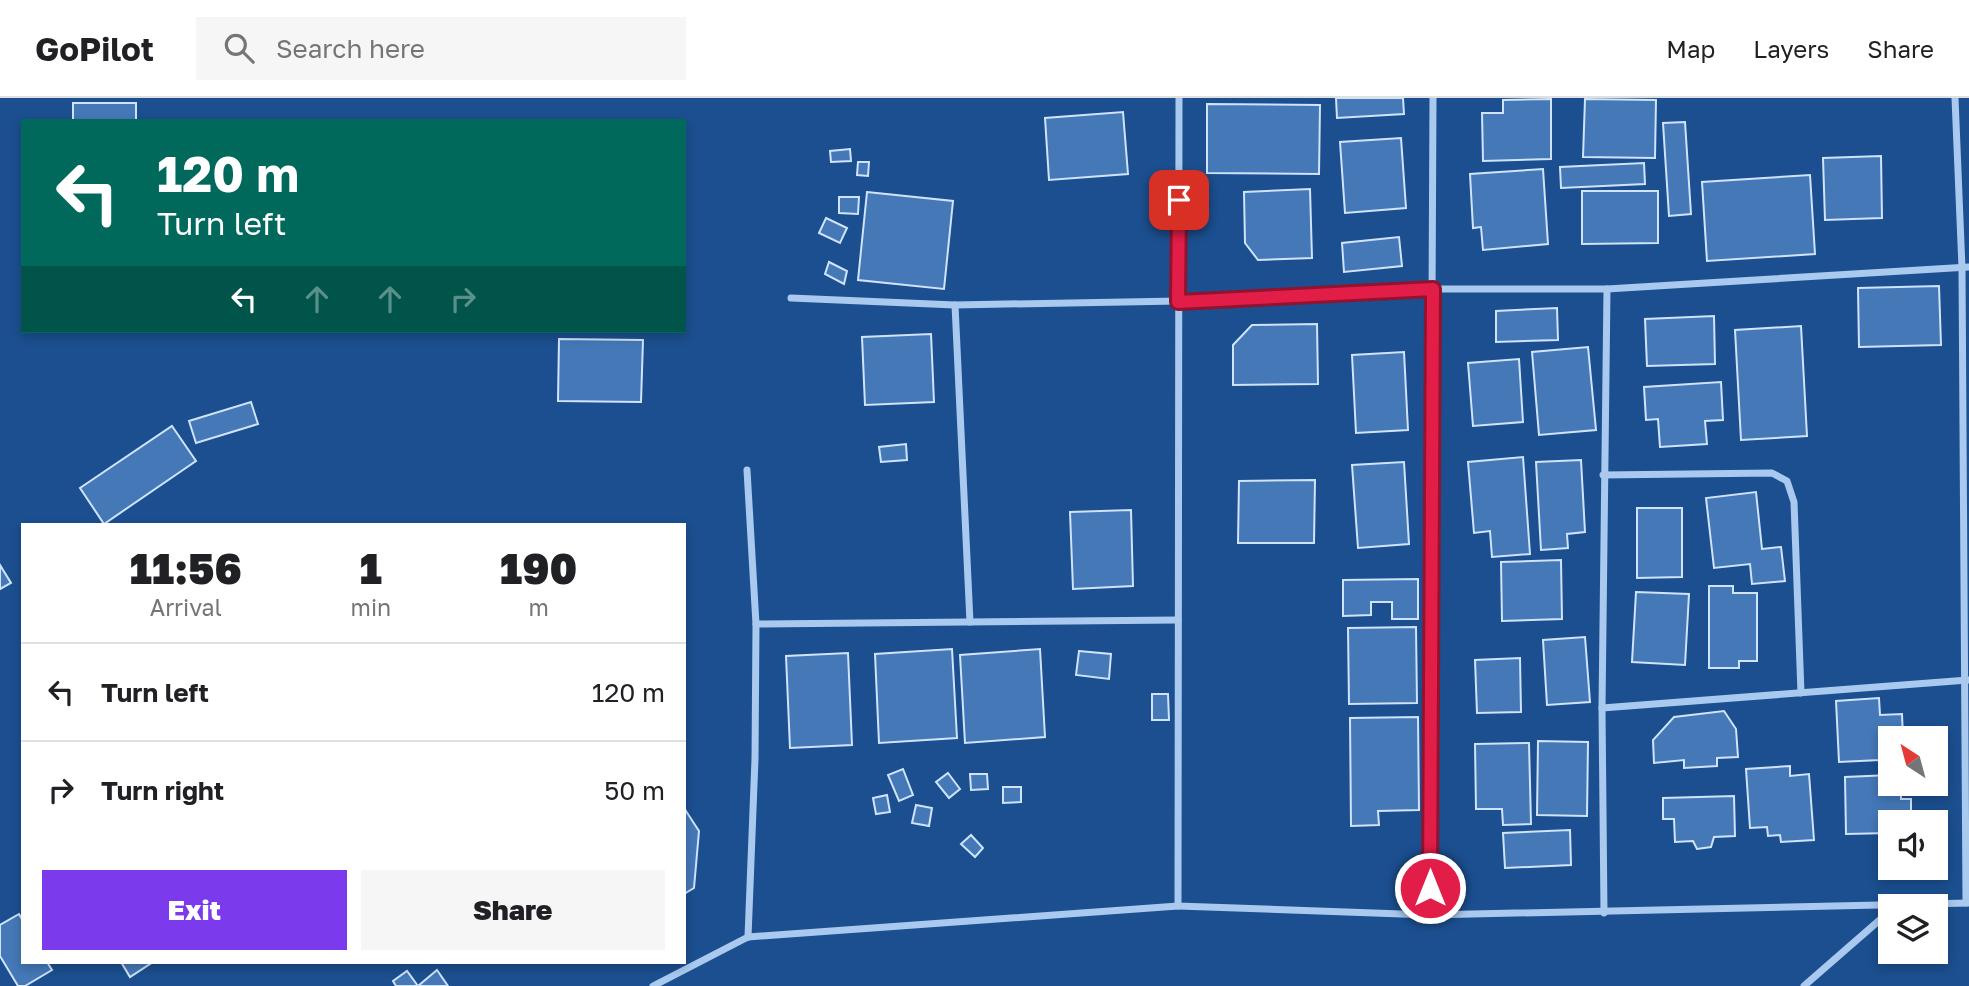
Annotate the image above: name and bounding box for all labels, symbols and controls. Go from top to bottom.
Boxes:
search box [196,17,686,80]
text: GoPilot [35,29,154,68]
icon: search [220,29,258,67]
text: Search here [276,33,425,64]
text: Map [1666,34,1715,63]
text: Layers [1753,34,1829,63]
text: Share [1867,34,1934,63]
text: 120 m [157,144,299,203]
icon: left [42,147,133,238]
pin [1149,170,1209,230]
icon: arrive [1160,181,1198,219]
text: Turn left [157,204,286,242]
icon: left [225,280,263,318]
icon: ahead [298,280,336,318]
icon: ahead [371,280,409,318]
icon: right [444,280,482,318]
text: 11:56 [130,543,242,593]
text: 1 [360,543,382,593]
text: 190 [500,543,577,593]
text: Arrival [150,593,222,621]
text: min [351,593,391,621]
text: m [528,593,549,621]
icon: left [42,673,80,711]
text: Turn left [101,677,209,708]
text: 120 m [592,677,665,708]
north arrow [1878,726,1948,796]
map controls [1878,726,1948,964]
icon: right [42,771,80,809]
text: Turn right [101,775,224,806]
text: 50 m [604,775,665,806]
button: sound [1878,810,1948,880]
position arrow [1393,851,1467,925]
button: Exit [42,870,347,950]
button: Share [361,870,665,950]
button: layers [1878,894,1948,964]

